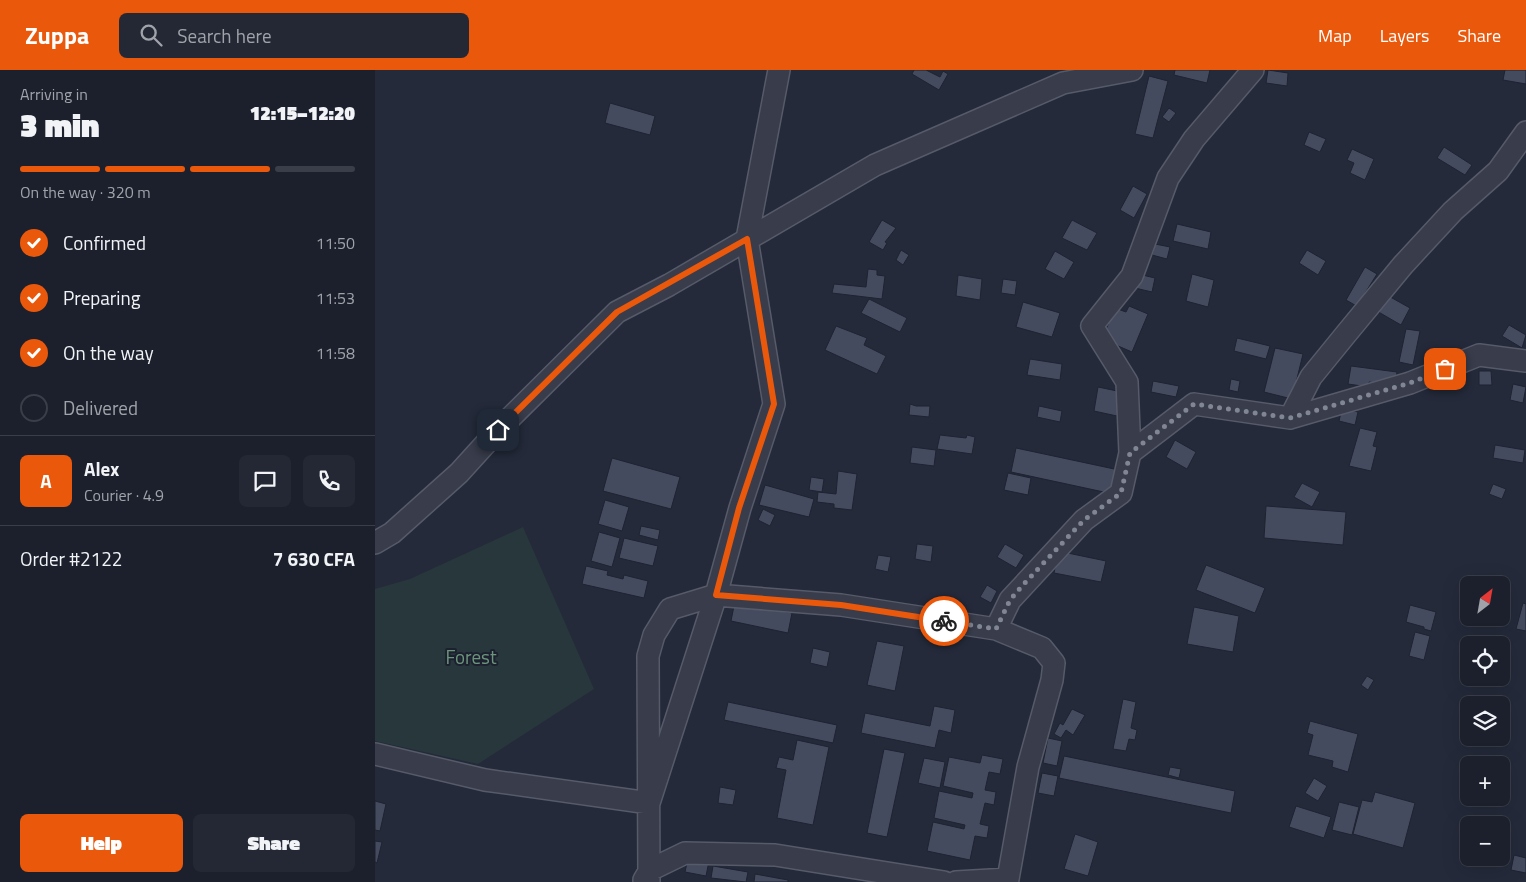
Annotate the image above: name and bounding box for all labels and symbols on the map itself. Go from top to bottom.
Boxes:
pin [1424,348,1466,390]
pin [477,409,519,451]
north arrow [1460,576,1510,626]
courier [919,596,969,646]
park label: Forest [445,642,497,671]

